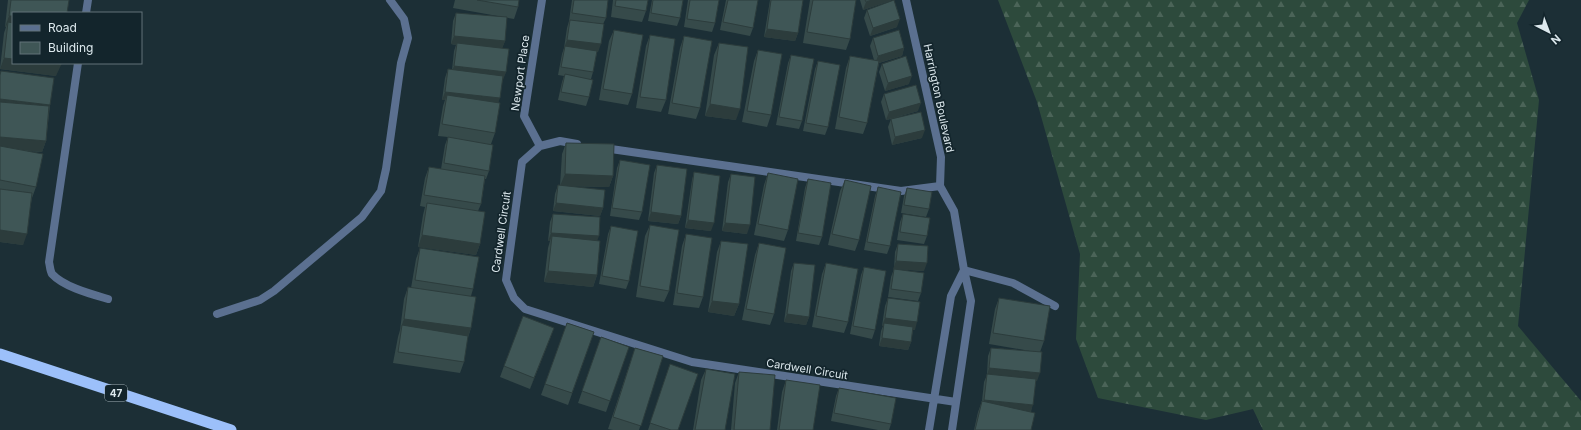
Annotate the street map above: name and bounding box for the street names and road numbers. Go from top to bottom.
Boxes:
street label: Newport Place [508,34,532,112]
street label: Harrington Boulevard [921,42,957,154]
street label: Cardwell Circuit [488,190,514,274]
street label: Cardwell Circuit [765,356,849,382]
road number: 47 [105,385,127,401]

